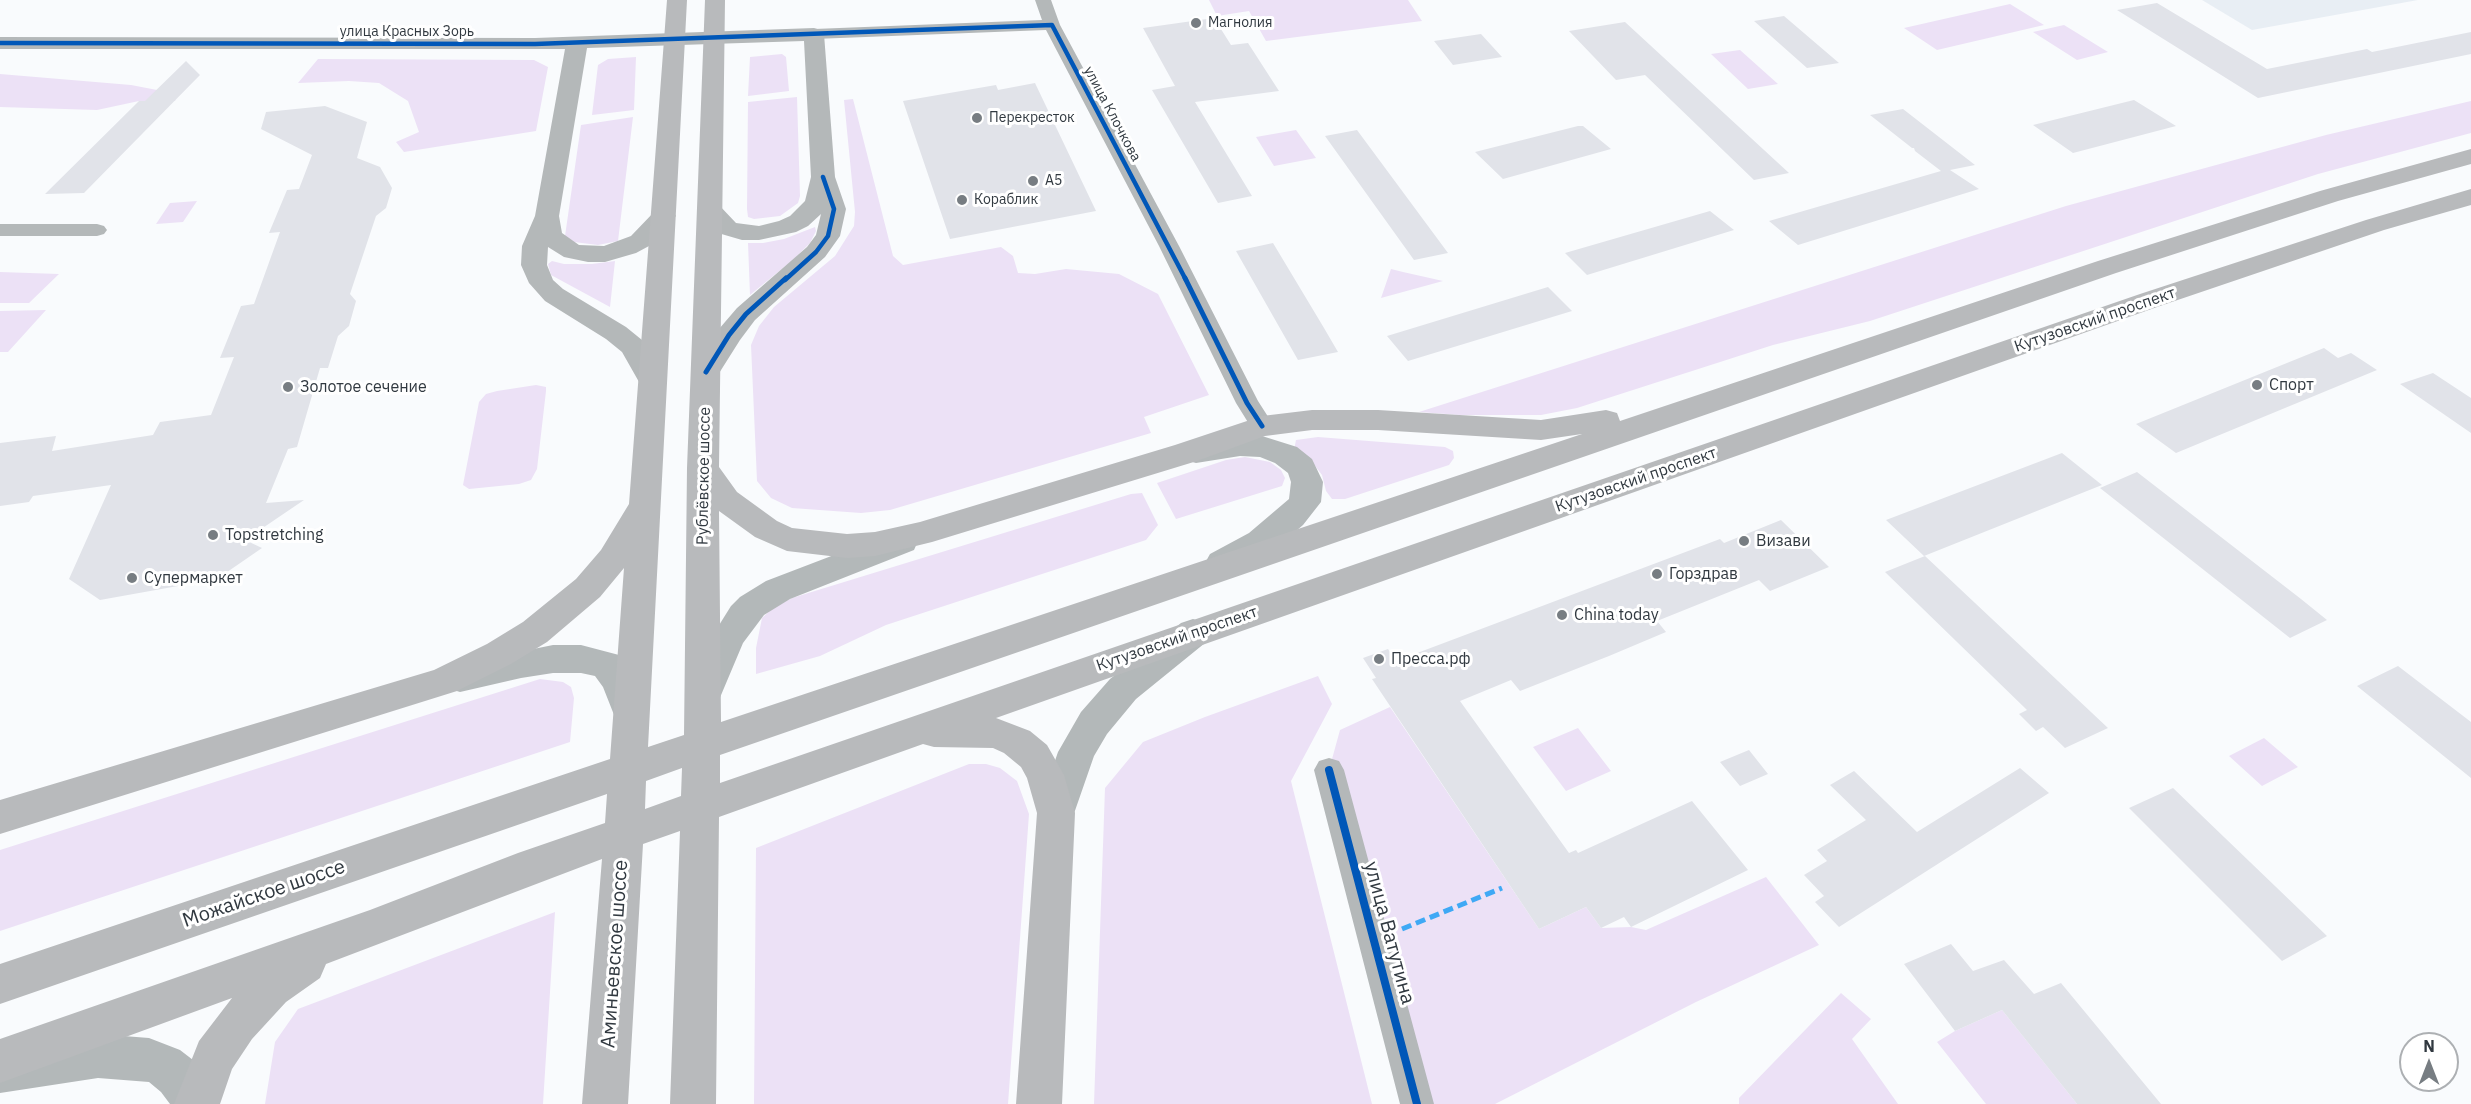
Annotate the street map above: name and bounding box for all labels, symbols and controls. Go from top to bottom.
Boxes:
place label: Магнолия [1208,15,1273,31]
marker: Магнолия [1189,16,1203,30]
street label: улица Красных Зорь [340,24,474,40]
street label: улица Клочкова [1080,64,1144,164]
place label: Перекресток [989,110,1075,126]
marker: Перекресток [970,111,984,125]
place label: А5 [1045,173,1062,189]
marker: А5 [1026,174,1040,188]
place label: Кораблик [974,192,1038,208]
marker: Кораблик [955,193,969,207]
street label: Кутузовский проспект [2012,283,2178,357]
place label: Спорт [2269,375,2314,395]
place label: Золотое сечение [300,377,427,397]
marker: Спорт [2250,378,2264,392]
marker: Золотое сечение [281,380,295,394]
street label: Рублёвское шоссе [693,407,715,545]
street label: Кутузовский проспект [1553,443,1719,517]
place label: Topstretching [225,525,323,545]
marker: Topstretching [206,528,220,542]
place label: Визави [1756,531,1811,551]
marker: Визави [1737,534,1751,548]
place label: Горздрав [1669,564,1738,584]
marker: Горздрав [1650,567,1664,581]
place label: Супермаркет [144,568,243,588]
marker: Супермаркет [125,571,139,585]
street label: Кутузовский проспект [1094,602,1260,676]
place label: China today [1574,605,1659,625]
marker: China today [1555,608,1569,622]
place label: Пресса.рф [1391,649,1470,669]
marker: Пресса.рф [1372,652,1386,666]
street label: Можайское шоссе [180,855,348,933]
street label: Аминьевское шоссе [596,859,634,1049]
street label: улица Ватутина [1358,859,1420,1007]
north arrow [2399,1032,2459,1092]
text: N [2423,1036,2435,1056]

